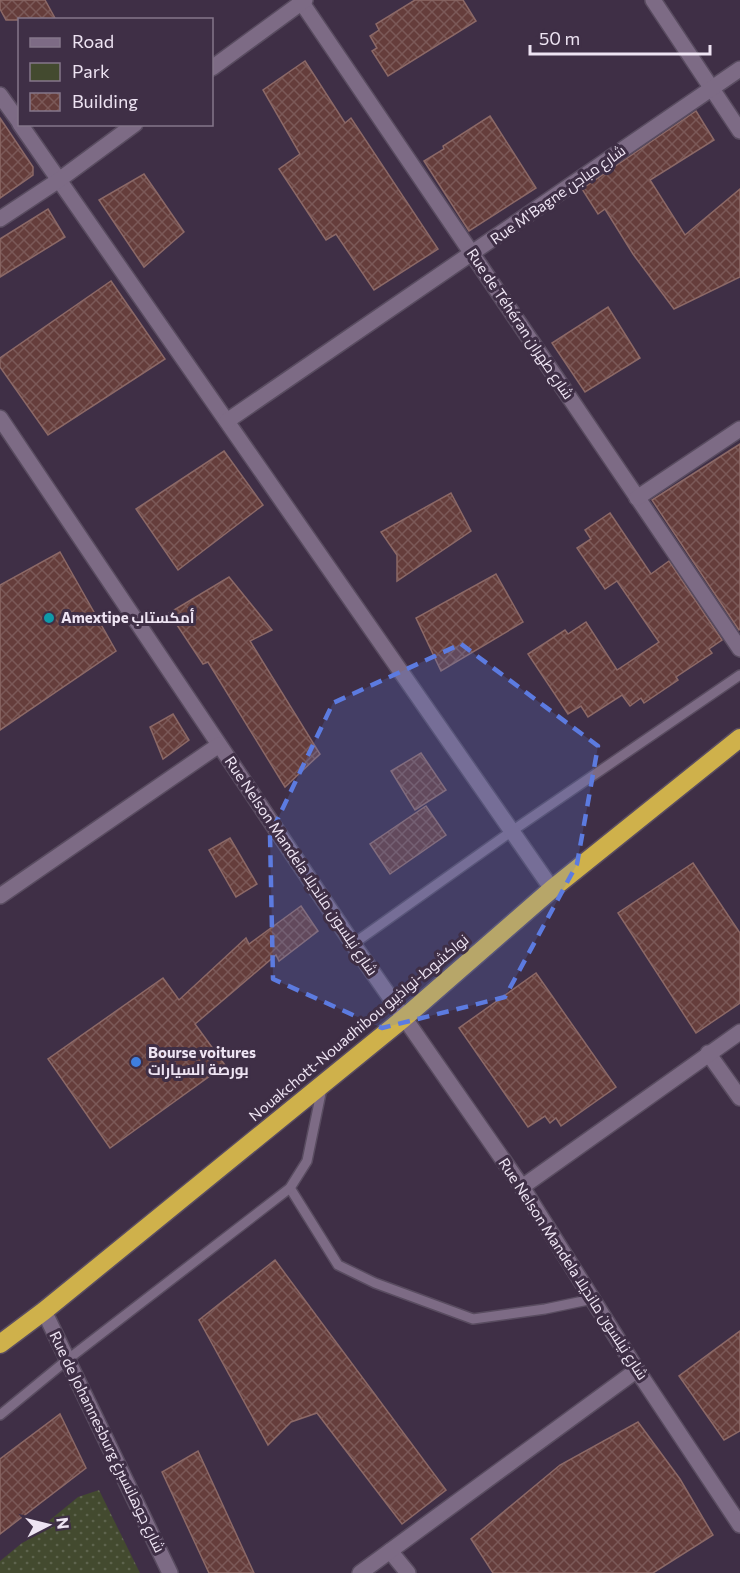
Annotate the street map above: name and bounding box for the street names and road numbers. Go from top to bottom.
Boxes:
street label: Rue M'Bagne شارع مباجن [486,141,630,250]
street label: Rue de Téhéran شارع طهران [461,245,578,404]
street label: Rue Nelson Mandela شارع نيلسون مانديلا [219,752,382,980]
street label: Nouakchott-Nouadhibou نواكشوط-نواذيبو [245,930,472,1125]
street label: Rue Nelson Mandela شارع نيلسون مانديلا [493,1154,652,1384]
street label: Rue de Johannesburg شارع جوهانسبرغ [44,1328,169,1556]

